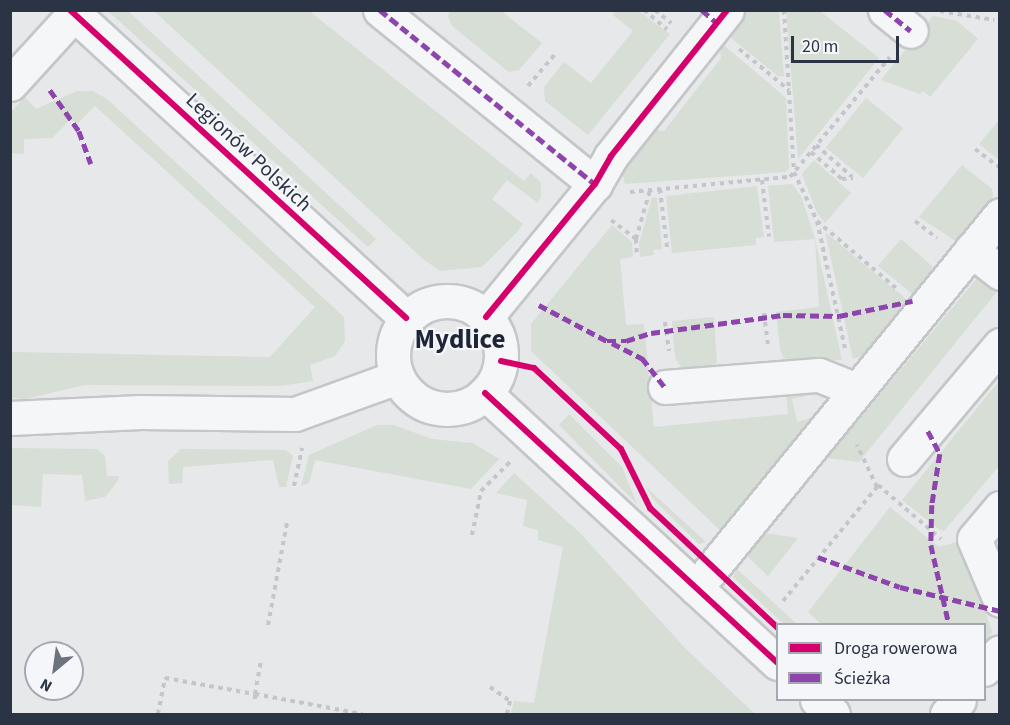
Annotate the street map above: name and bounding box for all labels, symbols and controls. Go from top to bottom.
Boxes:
scale bar [794,24,902,62]
text: 20 m [802,34,838,59]
street label: Legionów Polskich [181,87,317,217]
district label: Mydlice [415,324,505,356]
legend [776,623,986,701]
text: Droga rowerowa [834,636,958,661]
north arrow [24,641,84,701]
text: Ścieżka [834,666,891,691]
text: N [36,673,56,697]

